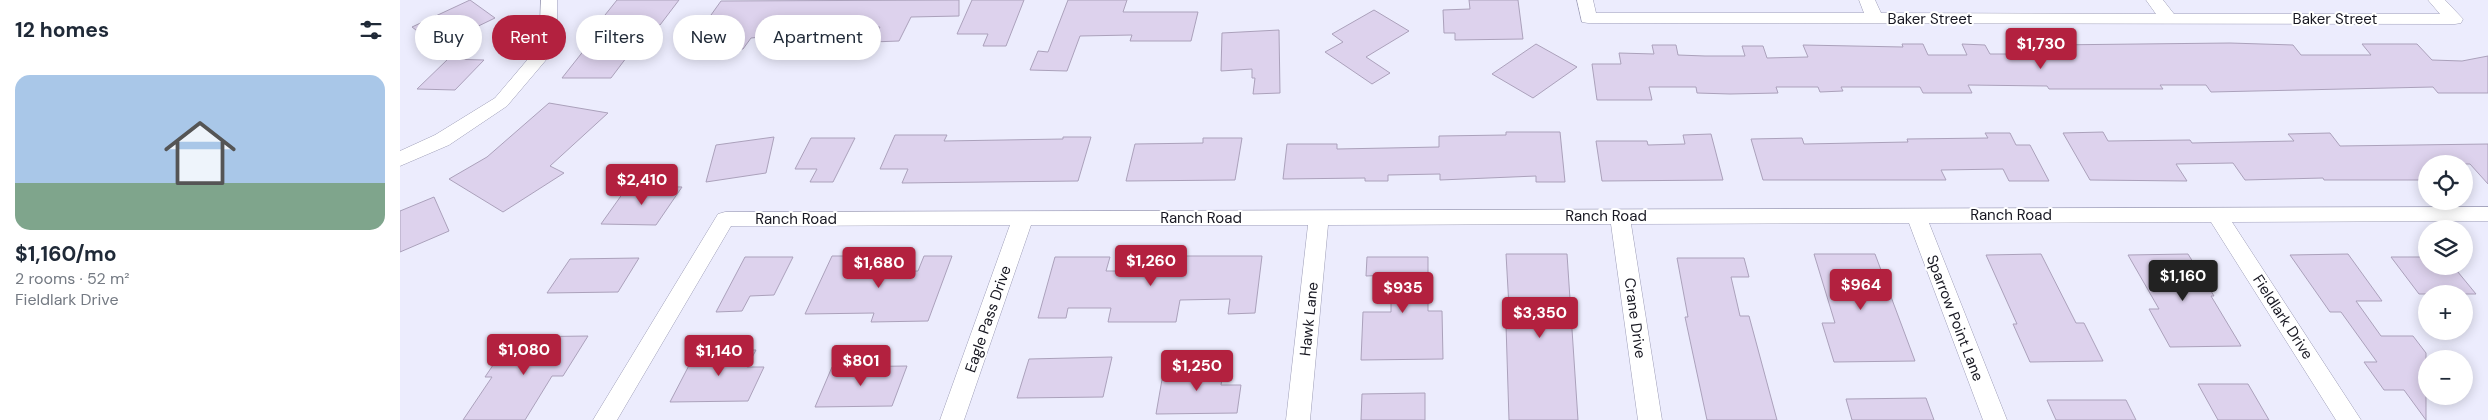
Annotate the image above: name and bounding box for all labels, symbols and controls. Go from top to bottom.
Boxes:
street label: Baker Street [1888,9,1973,29]
street label: Baker Street [2293,9,2378,29]
chip: Buy [415,15,482,60]
chip: Rent [492,15,566,60]
chip: Filters [576,15,663,60]
chip: New [673,15,745,60]
chip: Apartment [755,15,881,60]
text: 12 homes [15,16,109,44]
icon: filters [357,16,385,44]
pin: $1,730 [2000,28,2082,70]
text: $1,730 [2017,33,2065,54]
icon: home [155,108,245,198]
map controls [2418,155,2473,405]
button: locate [2418,155,2473,210]
pin: $2,410 [601,164,683,206]
text: $2,410 [617,169,667,190]
street label: Ranch Road [1970,205,2052,225]
street label: Ranch Road [1565,206,1647,226]
street label: Ranch Road [1160,208,1242,228]
street label: Ranch Road [755,209,837,229]
button: layers [2418,220,2473,275]
text: $1,160/mo [15,240,117,268]
pin: $1,260 [1110,244,1192,287]
pin: $1,680 [838,246,920,289]
text: $1,260 [1126,250,1176,271]
text: $1,680 [854,252,904,273]
street label: Sparrow Point Lane [1922,252,1988,384]
pin: $1,160 [2142,260,2224,302]
street label: Eagle Pass Drive [960,263,1016,375]
text: $1,160 [2160,265,2206,286]
text: 2 rooms · 52 m² [15,268,130,289]
pin: $964 [1831,268,1891,311]
street label: Fieldlark Drive [2248,271,2318,363]
pin: $935 [1373,272,1433,314]
text: $964 [1841,274,1881,295]
street label: Crane Drive [1619,276,1651,360]
text: $935 [1383,277,1423,298]
street label: Hawk Lane [1295,281,1323,357]
button: + [2418,285,2473,340]
text: Fieldlark Drive [15,289,119,310]
pin: $3,350 [1499,296,1581,339]
text: $3,350 [1513,302,1567,323]
pin: $1,080 [483,334,565,376]
pin: $1,140 [678,334,760,377]
text: $1,080 [498,339,550,360]
text: $1,140 [696,340,742,361]
pin: $801 [831,344,891,387]
text: $801 [843,350,879,371]
pin: $1,250 [1156,350,1238,392]
button: − [2418,350,2473,405]
text: $1,250 [1172,355,1222,376]

